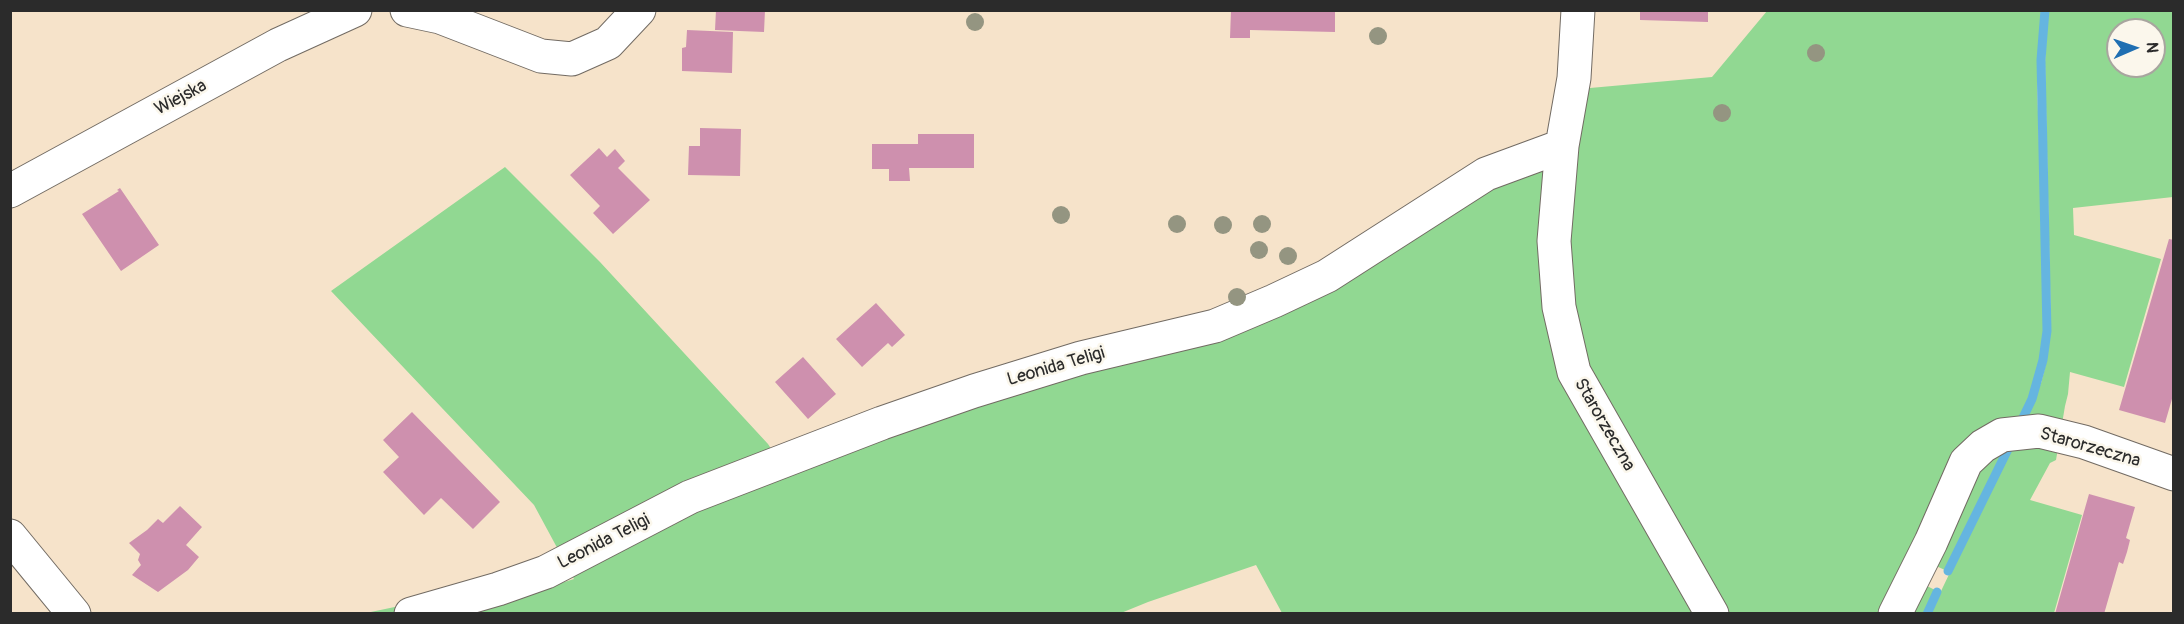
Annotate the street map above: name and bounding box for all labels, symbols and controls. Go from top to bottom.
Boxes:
north arrow [2106,18,2166,78]
text: N [2142,42,2162,53]
street label: Wiejska [151,75,211,121]
street label: Leonida Teligi [1005,343,1107,391]
street label: Starorzeczna [1569,375,1639,475]
street label: Starorzeczna [2037,423,2143,473]
street label: Leonida Teligi [554,510,654,574]

